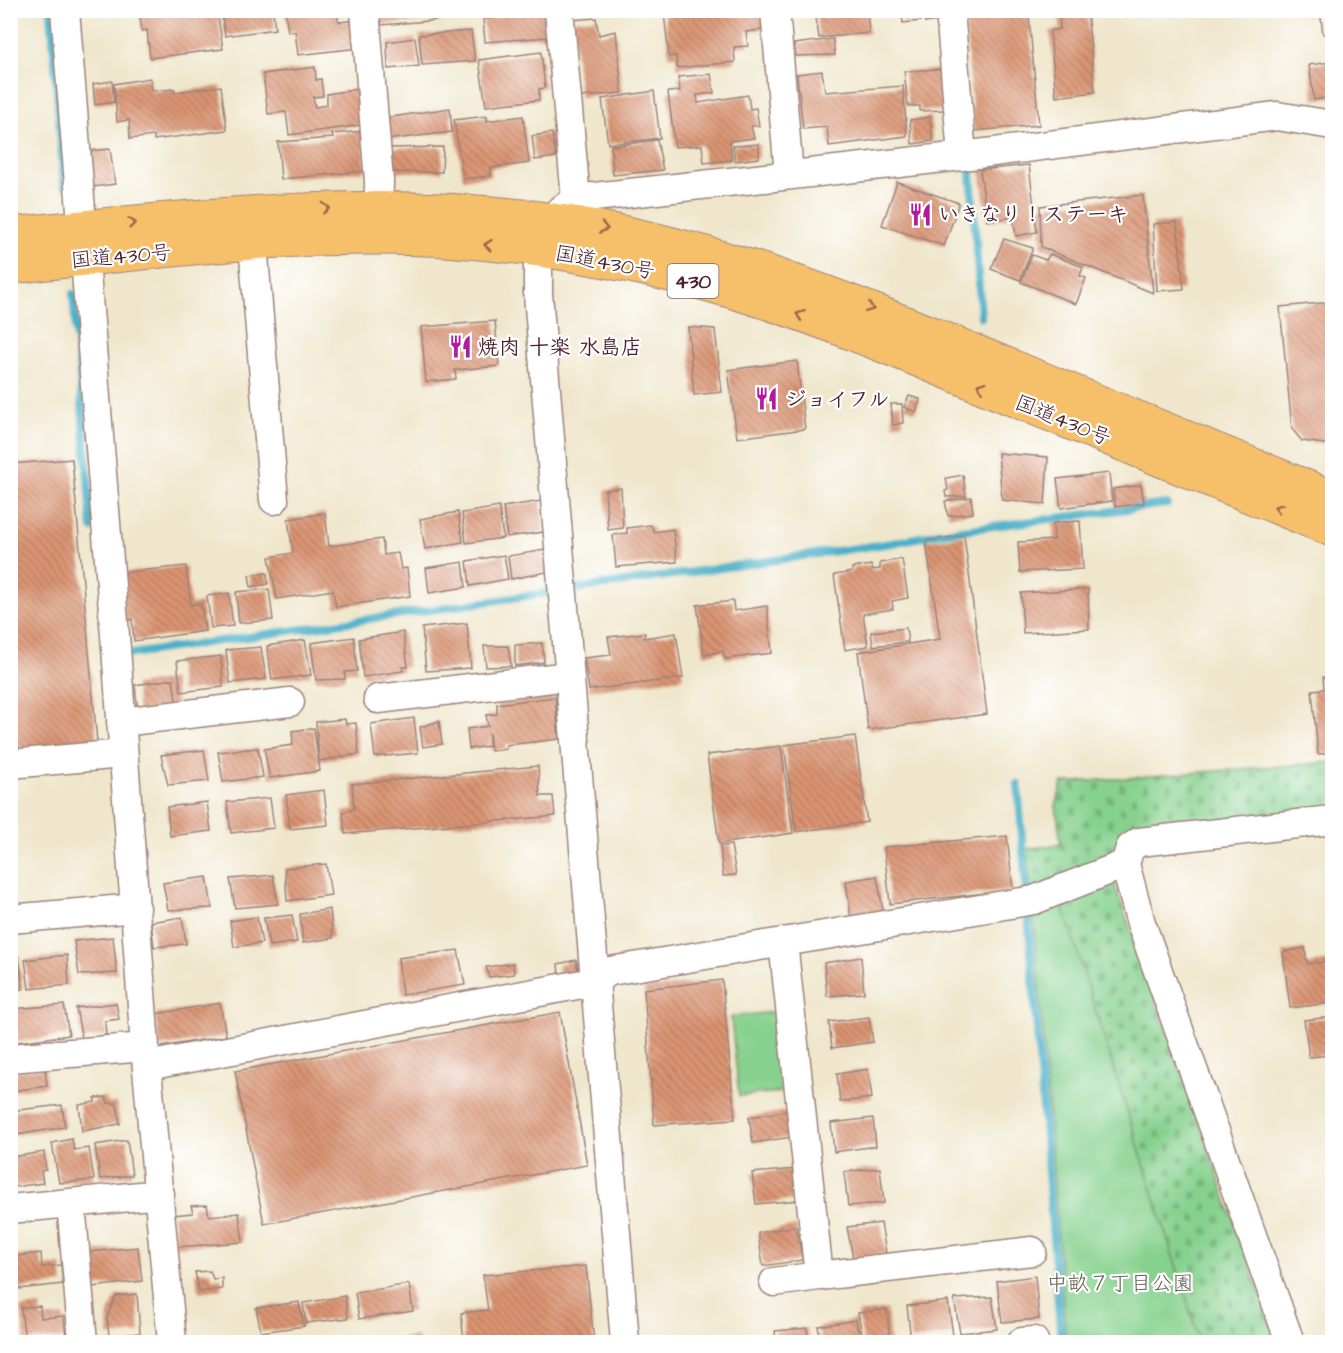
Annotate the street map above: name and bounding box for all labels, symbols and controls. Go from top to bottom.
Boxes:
place label: いきなり！ステーキ [938,200,1128,229]
restaurant icon: いきなり！ステーキ [907,201,933,227]
one-way arrow [321,202,330,214]
one-way arrow [127,217,136,230]
one-way arrow [598,221,608,234]
street label: 国道430号 [69,238,173,275]
one-way arrow [483,239,492,251]
street label: 国道430号 [552,239,657,286]
road number: 430 [668,264,718,298]
one-way arrow [865,301,875,314]
one-way arrow [795,310,806,322]
place label: 焼肉 十楽 水島店 [478,333,642,362]
restaurant icon: 焼肉 十楽 水島店 [447,334,473,360]
one-way arrow [977,381,988,393]
place label: ジョイフル [785,385,890,414]
restaurant icon: ジョイフル [754,386,780,412]
street label: 国道430号 [1010,388,1115,453]
one-way arrow [1274,503,1285,515]
park label: 中畝７丁目公園 [1047,1269,1194,1298]

